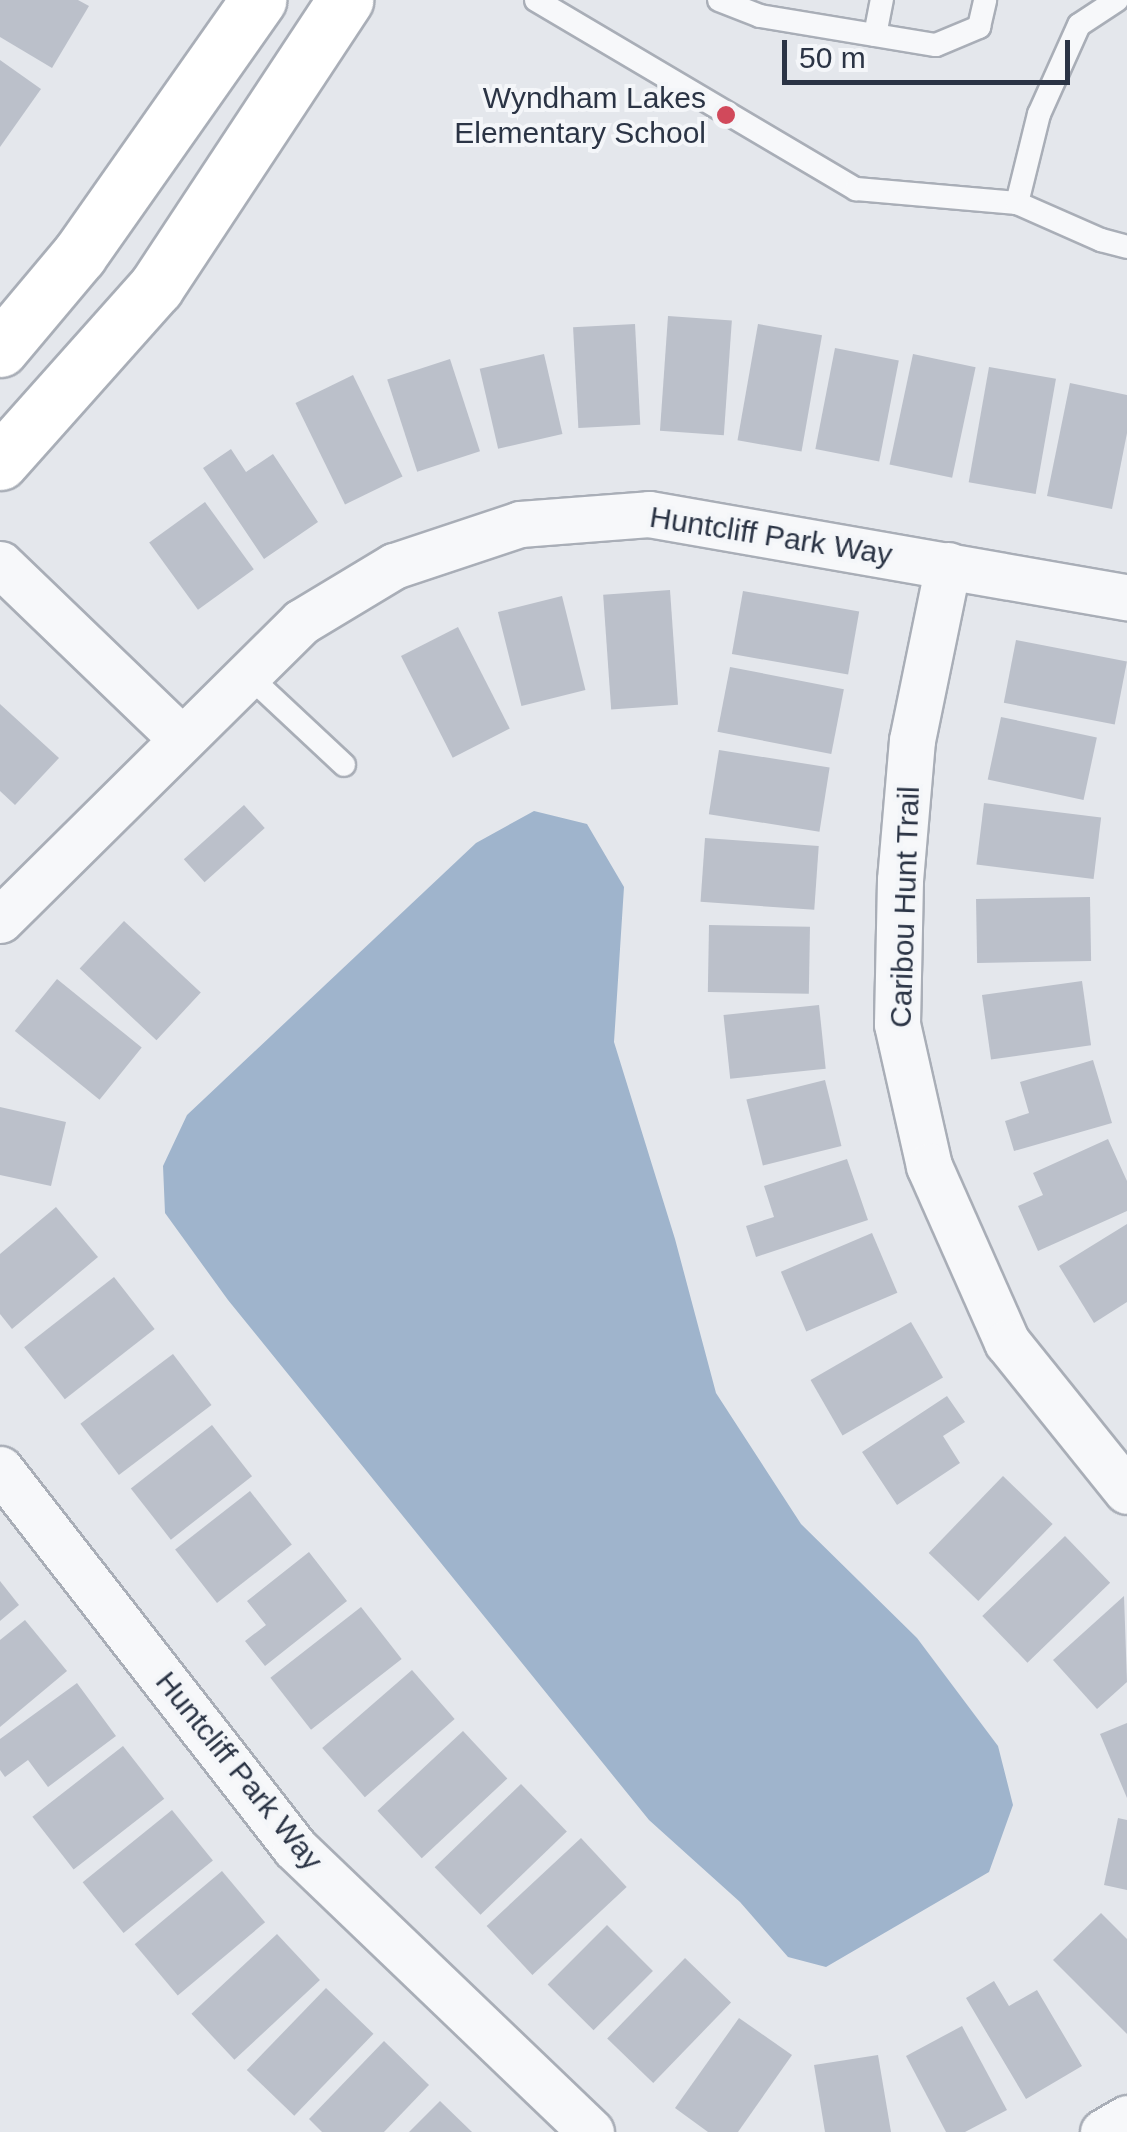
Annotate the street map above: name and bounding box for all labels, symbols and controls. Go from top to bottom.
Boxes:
scale bar [787,20,1074,82]
text: 50 m [799,41,866,74]
place label: Wyndham Lakes Elementary School [454,80,706,150]
marker: Wyndham Lakes Elementary School [715,104,737,126]
street label: Huntcliff Park Way [647,499,895,573]
street label: Caribou Hunt Trail [883,785,927,1029]
street label: Huntcliff Park Way [148,1664,330,1878]

